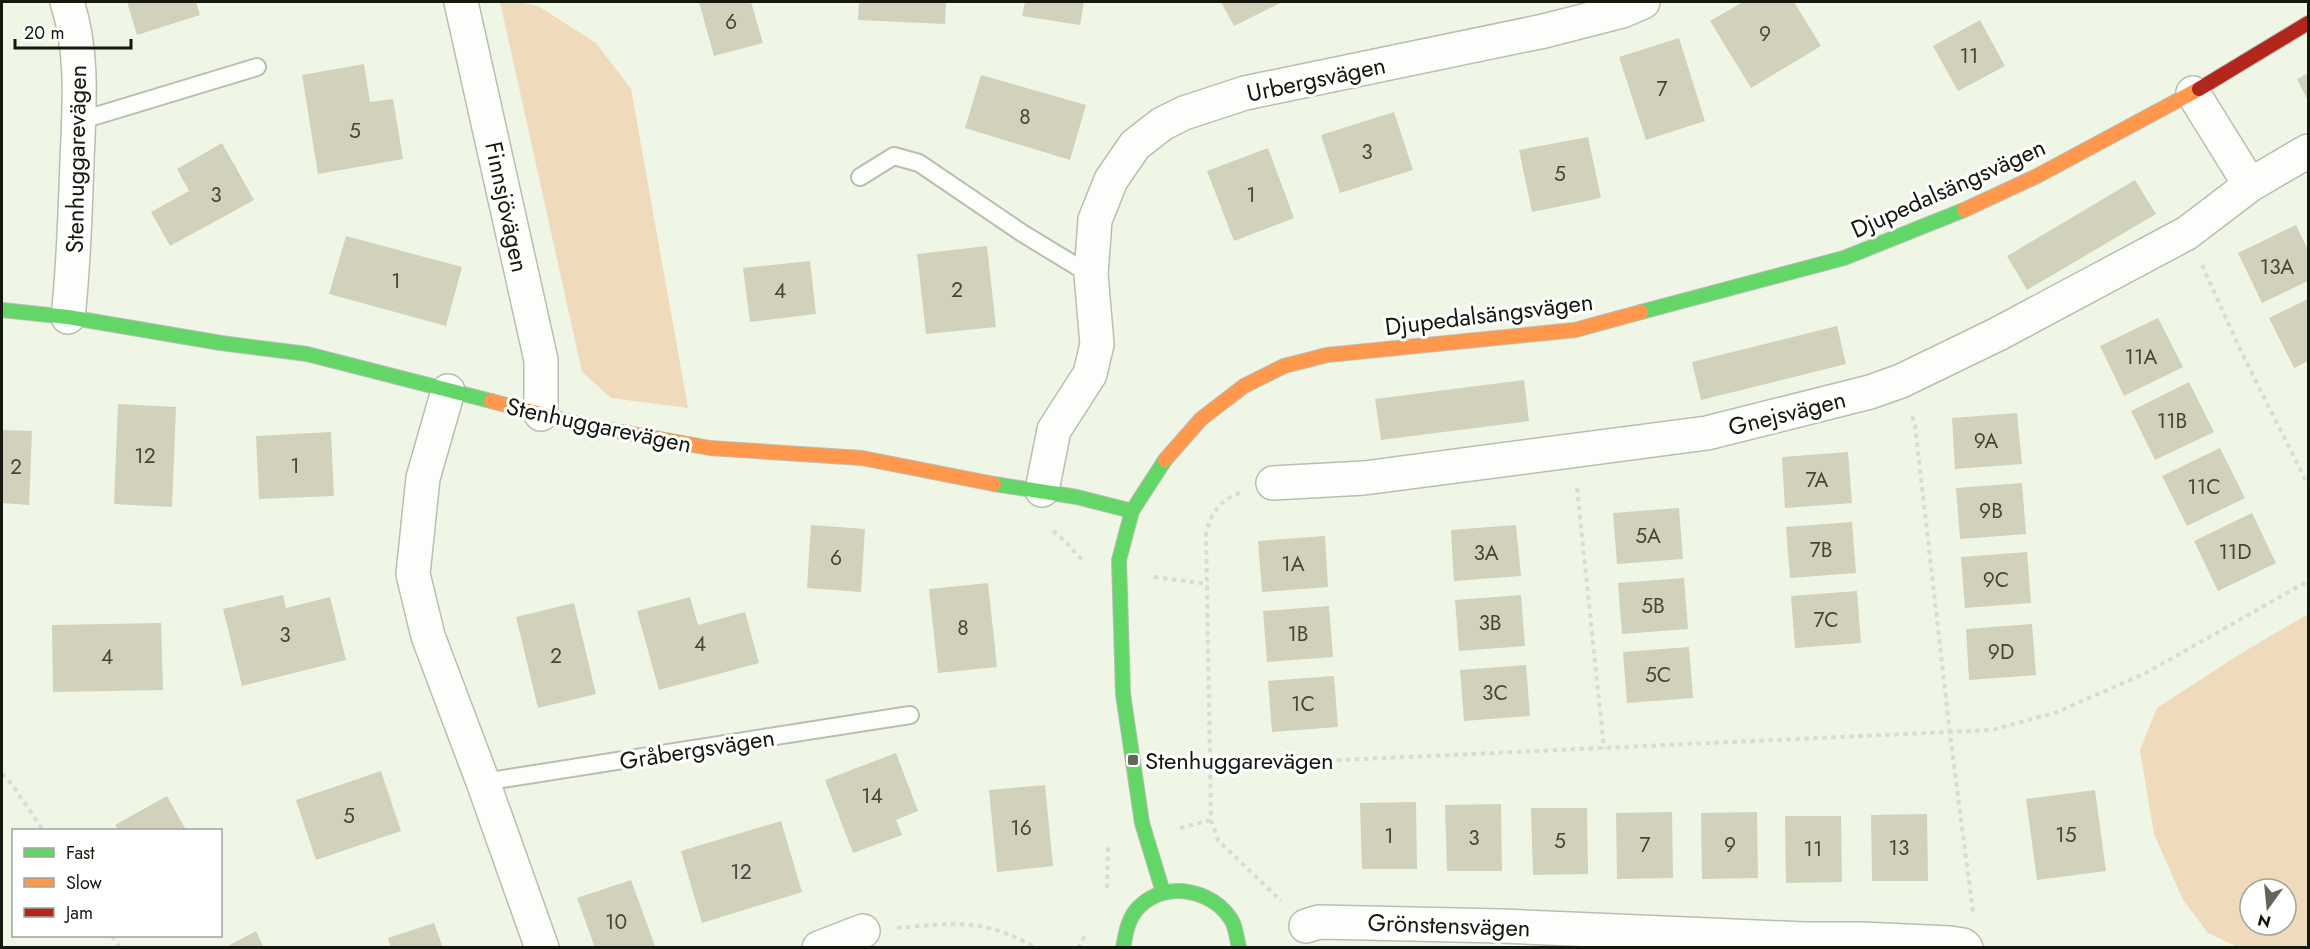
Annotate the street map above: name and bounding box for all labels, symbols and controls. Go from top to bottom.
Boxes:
house number: 6 [725,7,737,37]
scale bar [15,12,130,50]
house number: 9 [1759,19,1771,49]
text: 20 m [24,20,64,46]
house number: 11 [1960,41,1978,71]
street label: Urbergsvägen [1243,47,1389,111]
street label: Stenhuggarevägen [57,64,95,254]
house number: 7 [1656,74,1668,104]
house number: 8 [1019,102,1031,132]
house number: 5 [349,116,361,146]
street label: Djupedalsängsvägen [1845,129,2051,247]
house number: 3 [1361,137,1373,167]
street label: Finnsjövägen [476,138,538,276]
house number: 5 [1554,159,1566,189]
house number: 3 [210,180,222,210]
house number: 1 [1246,180,1256,210]
house number: 13A [2260,252,2294,282]
house number: 1 [391,266,401,296]
house number: 2 [951,275,963,305]
house number: 4 [774,276,786,306]
street label: Djupedalsängsvägen [1383,284,1595,344]
house number: 11A [2125,342,2158,372]
street label: Gnejsvägen [1725,382,1849,444]
street label: Stenhuggarevägen [503,388,695,462]
house number: 11B [2157,406,2187,436]
house number: 9A [1974,426,1998,456]
house number: 12 [134,441,156,471]
house number: 1 [290,451,300,481]
house number: 2 [10,452,22,482]
house number: 7A [1806,465,1829,495]
house number: 11C [2187,472,2221,502]
house number: 9B [1979,496,2003,526]
house number: 5A [1635,521,1661,551]
house number: 7B [1810,535,1832,565]
house number: 11D [2218,537,2252,567]
house number: 3A [1473,538,1499,568]
house number: 6 [830,543,842,573]
house number: 1A [1281,549,1305,579]
house number: 9C [1983,565,2009,595]
house number: 5B [1641,591,1665,621]
house number: 7C [1813,605,1839,635]
house number: 3B [1478,608,1502,638]
house number: 8 [957,613,969,643]
house number: 1B [1287,619,1309,649]
house number: 3 [279,620,291,650]
house number: 4 [694,629,706,659]
house number: 9D [1988,637,2014,667]
house number: 2 [550,641,562,671]
house number: 4 [101,642,113,672]
house number: 5C [1645,660,1671,690]
house number: 3C [1482,678,1508,708]
house number: 1C [1291,689,1315,719]
street label: Gråbergsvägen [617,719,777,779]
place label: Stenhuggarevägen [1145,743,1334,778]
marker: Stenhuggarevägen [1126,753,1140,767]
house number: 14 [861,781,883,811]
house number: 5 [343,801,355,831]
house number: 16 [1010,813,1032,843]
house number: 15 [2055,820,2077,850]
house number: 1 [1384,821,1394,851]
house number: 3 [1468,823,1480,853]
house number: 5 [1554,826,1566,856]
legend [12,829,222,937]
house number: 7 [1639,830,1651,860]
house number: 9 [1724,830,1736,860]
house number: 13 [1889,833,1909,863]
house number: 11 [1804,834,1822,864]
text: Fast [66,840,95,866]
house number: 12 [730,857,752,887]
text: Slow [66,870,103,896]
north arrow [2238,877,2298,937]
text: Jam [64,900,93,926]
street label: Grönstensvägen [1367,905,1531,945]
house number: 10 [605,907,627,937]
text: N [2255,908,2273,934]

